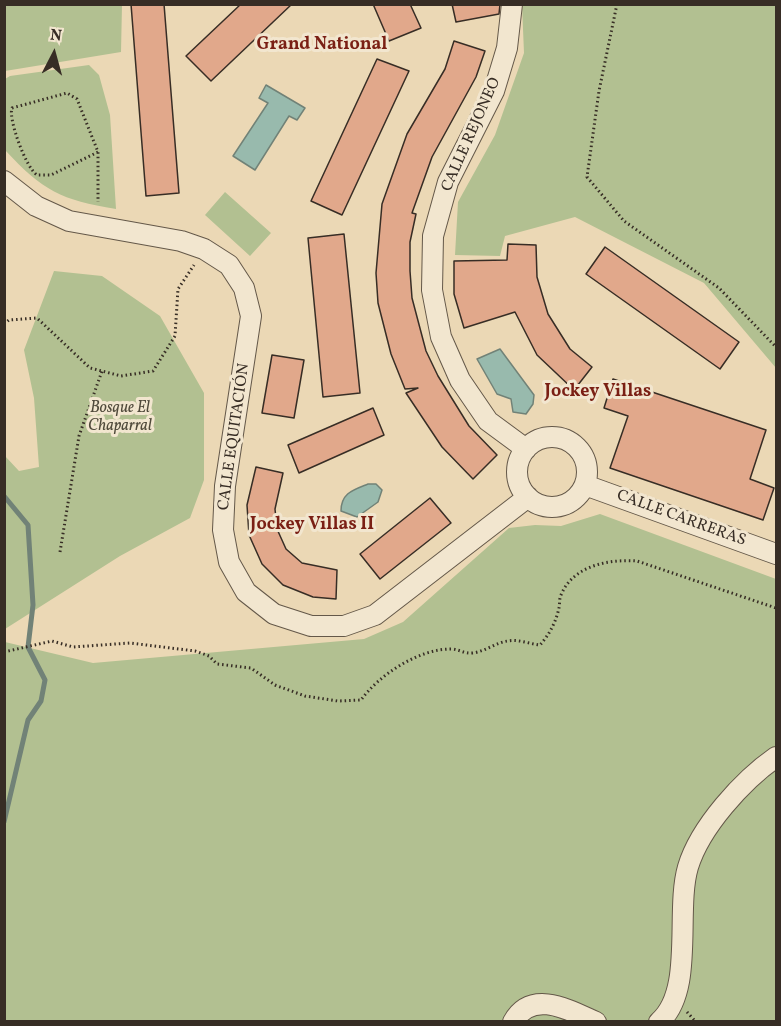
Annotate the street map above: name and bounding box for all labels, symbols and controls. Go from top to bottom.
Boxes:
north arrow [24,24,84,84]
text: N [49,25,63,48]
district label: Grand National [257,35,387,57]
street label: CALLE REJONEO [438,75,506,195]
street label: CALLE EQUITACIÓN [215,362,255,512]
district label: Jockey Villas [545,382,651,404]
park label: Bosque El Chaparral [88,399,152,437]
street label: CALLE CARRERAS [614,487,748,551]
district label: Jockey Villas II [250,515,374,537]

